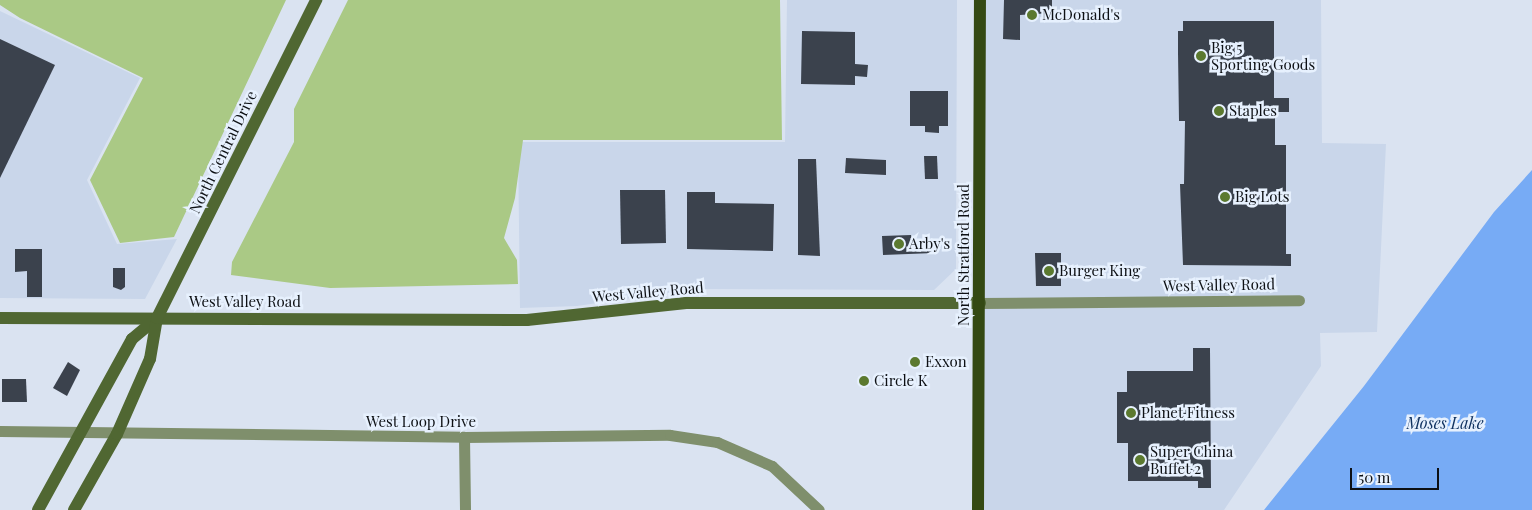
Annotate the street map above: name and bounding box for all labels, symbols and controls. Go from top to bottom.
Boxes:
place label: McDonald's [1042,6,1120,24]
marker: McDonald's [1026,9,1038,21]
place label: Big 5 Sporting Goods [1211,38,1315,73]
marker: Big 5 Sporting Goods [1195,50,1207,62]
street label: North Central Drive [186,88,260,216]
place label: Staples [1229,102,1277,120]
marker: Staples [1213,105,1225,117]
street label: North Stratford Road [955,184,973,326]
place label: Big Lots [1235,188,1289,206]
marker: Big Lots [1219,191,1231,203]
place label: Arby's [909,235,950,253]
marker: Arby's [893,238,905,250]
place label: Burger King [1059,262,1140,280]
marker: Burger King [1043,265,1055,277]
street label: West Valley Road [1162,275,1276,295]
street label: West Valley Road [591,278,705,306]
street label: West Valley Road [188,293,302,311]
place label: Exxon [925,353,967,371]
marker: Exxon [909,356,921,368]
place label: Circle K [874,372,928,390]
marker: Circle K [858,375,870,387]
place label: Planet Fitness [1141,404,1235,422]
marker: Planet Fitness [1125,407,1137,419]
street label: West Loop Drive [366,413,476,431]
water label: Moses Lake [1406,413,1484,433]
place label: Super China Buffet 2 [1150,442,1233,477]
marker: Super China Buffet 2 [1134,454,1146,466]
scale bar [1352,458,1441,490]
text: 50 m [1358,467,1390,487]

